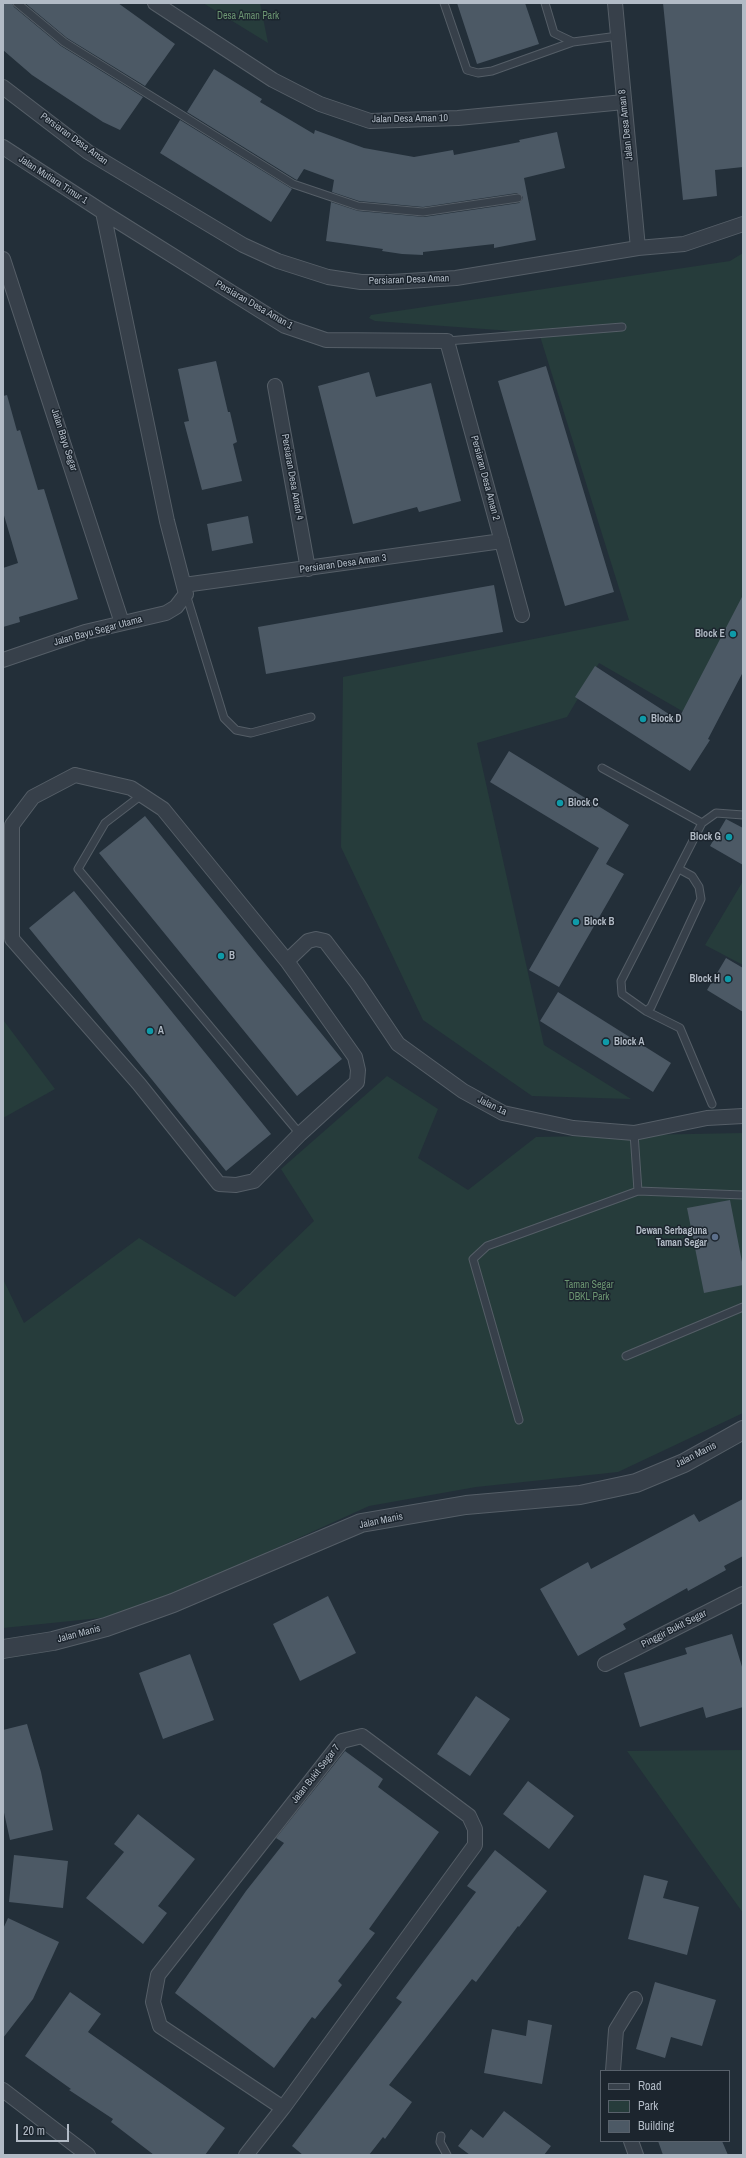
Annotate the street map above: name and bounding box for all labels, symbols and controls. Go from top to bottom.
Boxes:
park label: Desa Aman Park [217,10,279,22]
street label: Jalan Desa Aman 8 [616,89,636,161]
street label: Persiaran Desa Aman [38,110,110,168]
street label: Jalan Desa Aman 10 [372,112,448,126]
street label: Jalan Mutiara Timur 1 [16,153,90,207]
street label: Persiaran Desa Aman [368,273,450,287]
street label: Persiaran Desa Aman 1 [213,278,295,332]
street label: Jalan Bayu Segar [48,407,80,473]
street label: Persiaran Desa Aman 4 [278,433,306,521]
street label: Persiaran Desa Aman 2 [468,434,502,522]
street label: Persiaran Desa Aman 3 [299,552,387,576]
street label: Jalan Bayu Segar Utama [52,613,144,649]
place label: Block E [695,628,725,640]
marker: Block E [728,629,738,639]
place label: Block D [651,713,682,725]
marker: Block D [638,714,648,724]
place label: Block C [568,797,599,809]
marker: Block C [555,798,565,808]
place label: Block G [690,831,721,843]
marker: Block G [724,832,734,842]
place label: Block B [584,916,615,928]
marker: Block B [571,917,581,927]
place label: B [229,950,235,962]
marker: B [216,951,226,961]
place label: Block H [689,973,720,985]
marker: Block H [723,974,733,984]
place label: A [158,1025,164,1037]
marker: A [145,1026,155,1036]
place label: Block A [614,1036,645,1048]
marker: Block A [601,1037,611,1047]
street label: Jalan 1a [475,1094,509,1118]
place label: Dewan Serbaguna Taman Segar [636,1225,707,1248]
marker: Dewan Serbaguna Taman Segar [710,1232,720,1242]
park label: Taman Segar DBKL Park [565,1279,613,1302]
street label: Jalan Manis [674,1440,718,1470]
street label: Jalan Manis [358,1511,404,1531]
street label: Pinggir Bukit Segar [639,1607,709,1651]
street label: Jalan Manis [56,1622,102,1646]
street label: Jalan Bukit Segar 7 [289,1742,343,1806]
legend [600,2070,730,2142]
text: Road [638,2078,662,2094]
text: Park [638,2098,658,2114]
scale bar [18,2116,71,2142]
text: Building [638,2118,674,2134]
text: 20 m [23,2123,45,2139]

